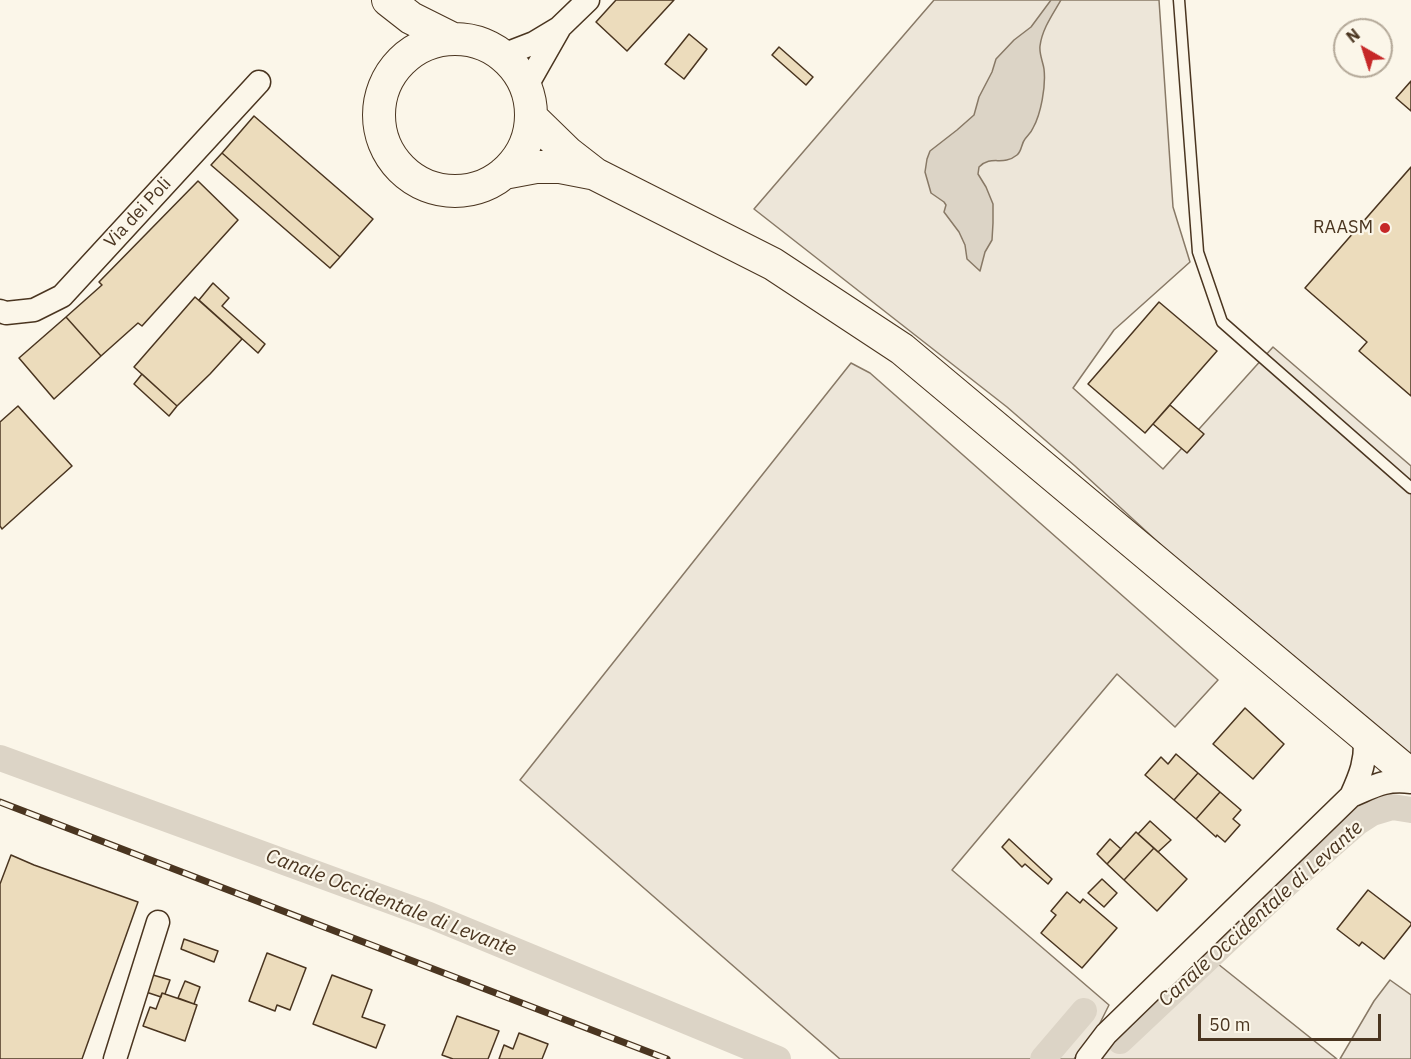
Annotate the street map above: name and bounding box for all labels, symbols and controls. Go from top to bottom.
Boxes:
north arrow [1333,18,1393,78]
text: N [1342,24,1364,47]
street label: Via dei Poli [100,173,176,253]
place label: RAASM [1313,217,1373,239]
marker: RAASM [1378,221,1392,235]
water label: Canale Occidentale di Levante [1154,816,1368,1012]
water label: Canale Occidentale di Levante [262,844,520,962]
scale bar [1201,1002,1384,1040]
text: 50 m [1209,1013,1251,1036]

